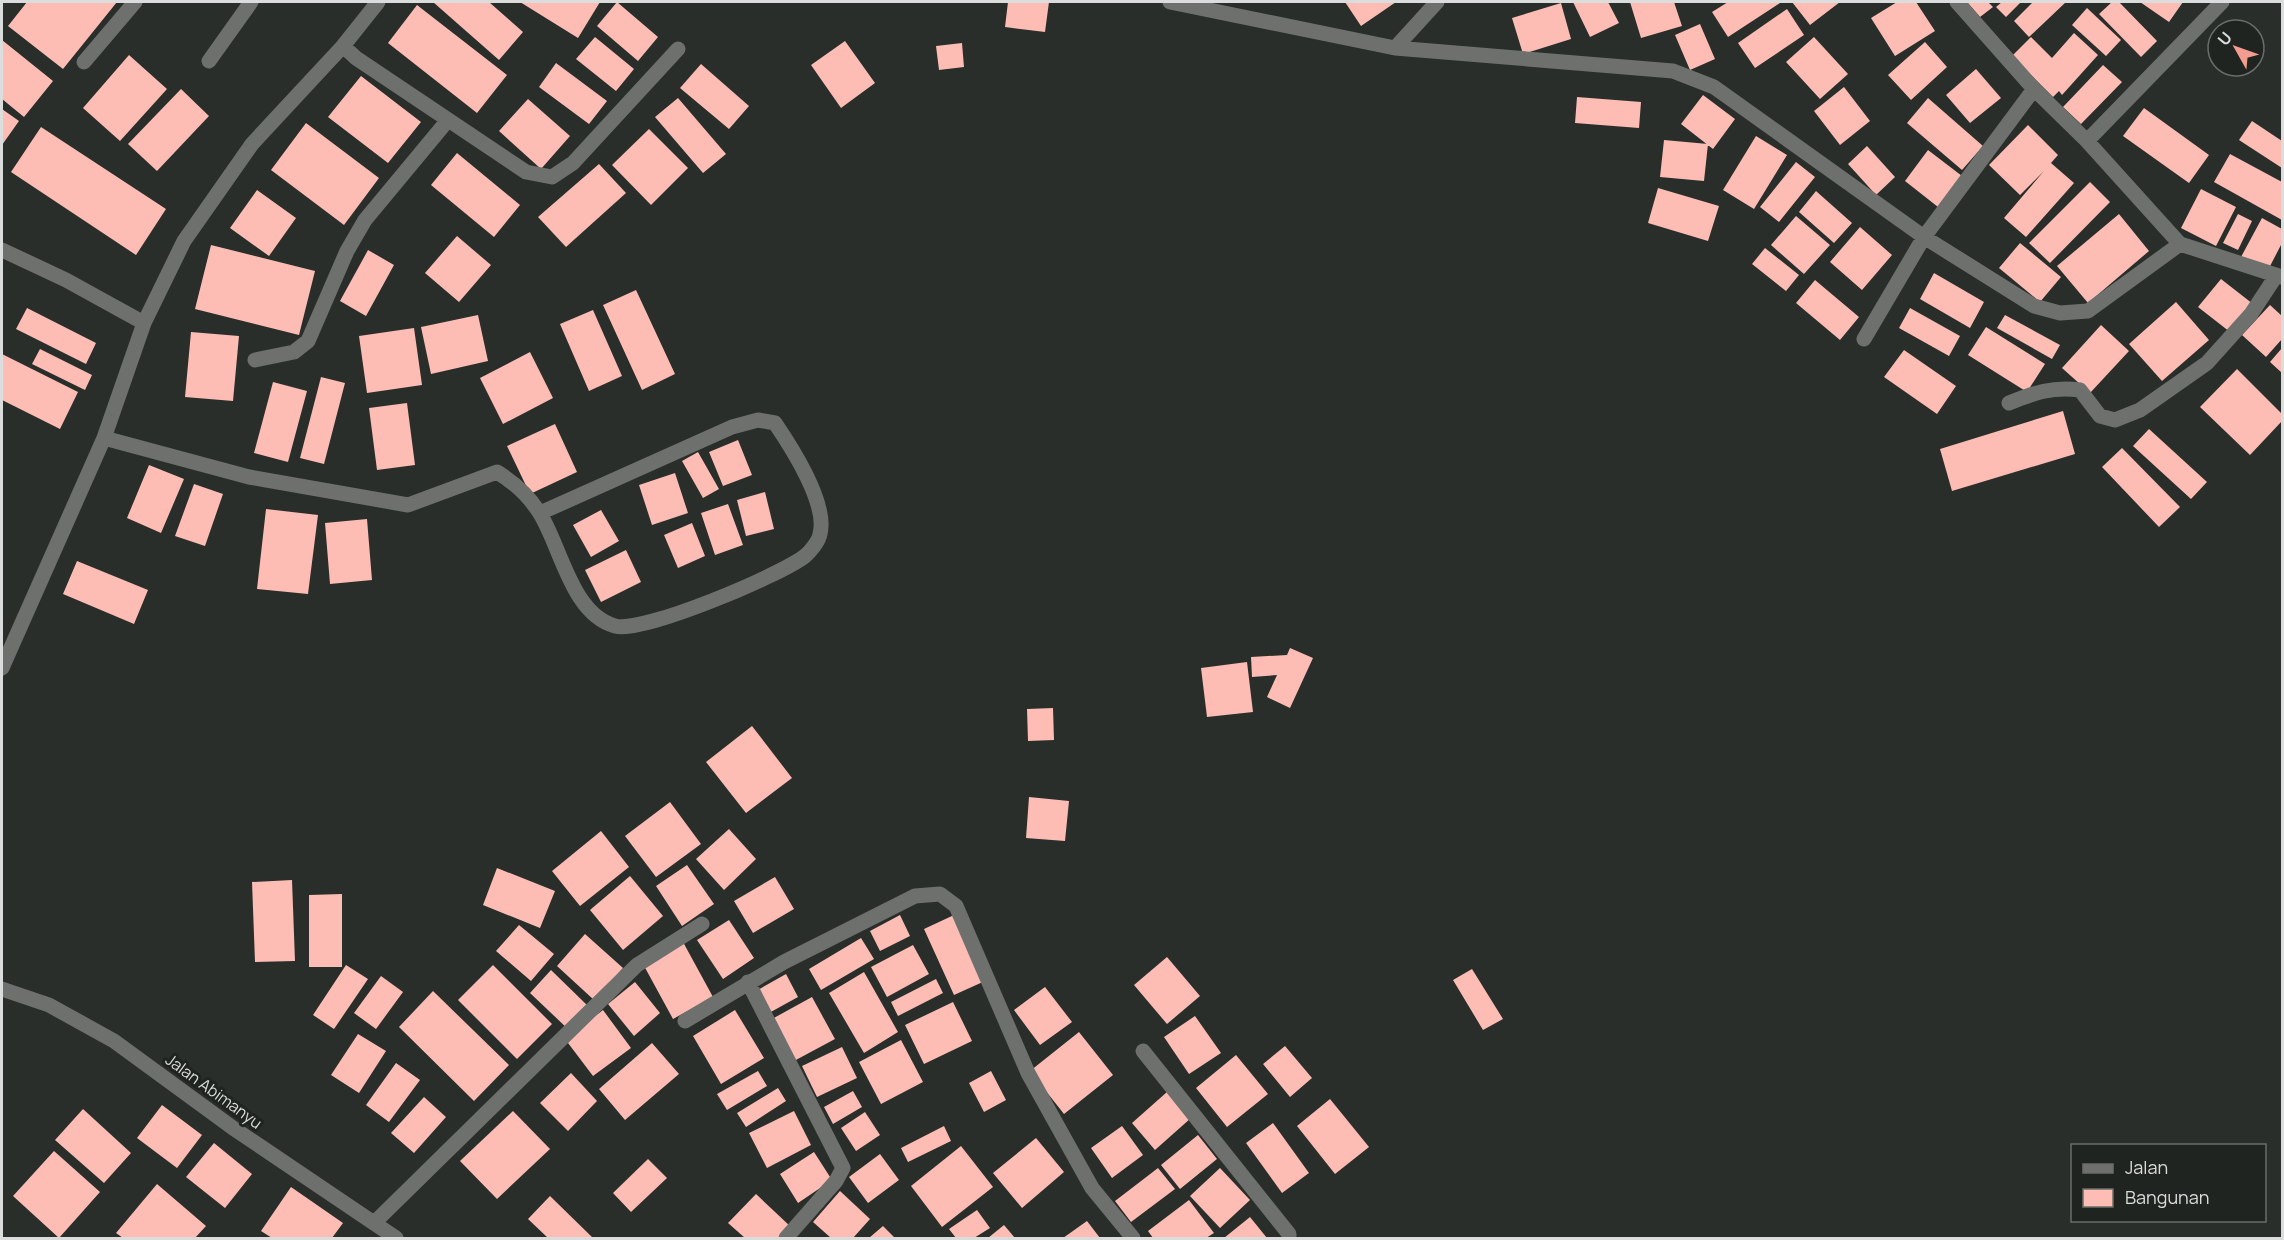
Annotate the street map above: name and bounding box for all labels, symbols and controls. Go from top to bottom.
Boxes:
north arrow [2206,18,2266,78]
text: U [2212,27,2237,50]
street label: Jalan Abimanyu [161,1048,267,1134]
legend [2071,1144,2266,1222]
text: Jalan [2125,1155,2168,1179]
text: Bangunan [2125,1185,2209,1209]

